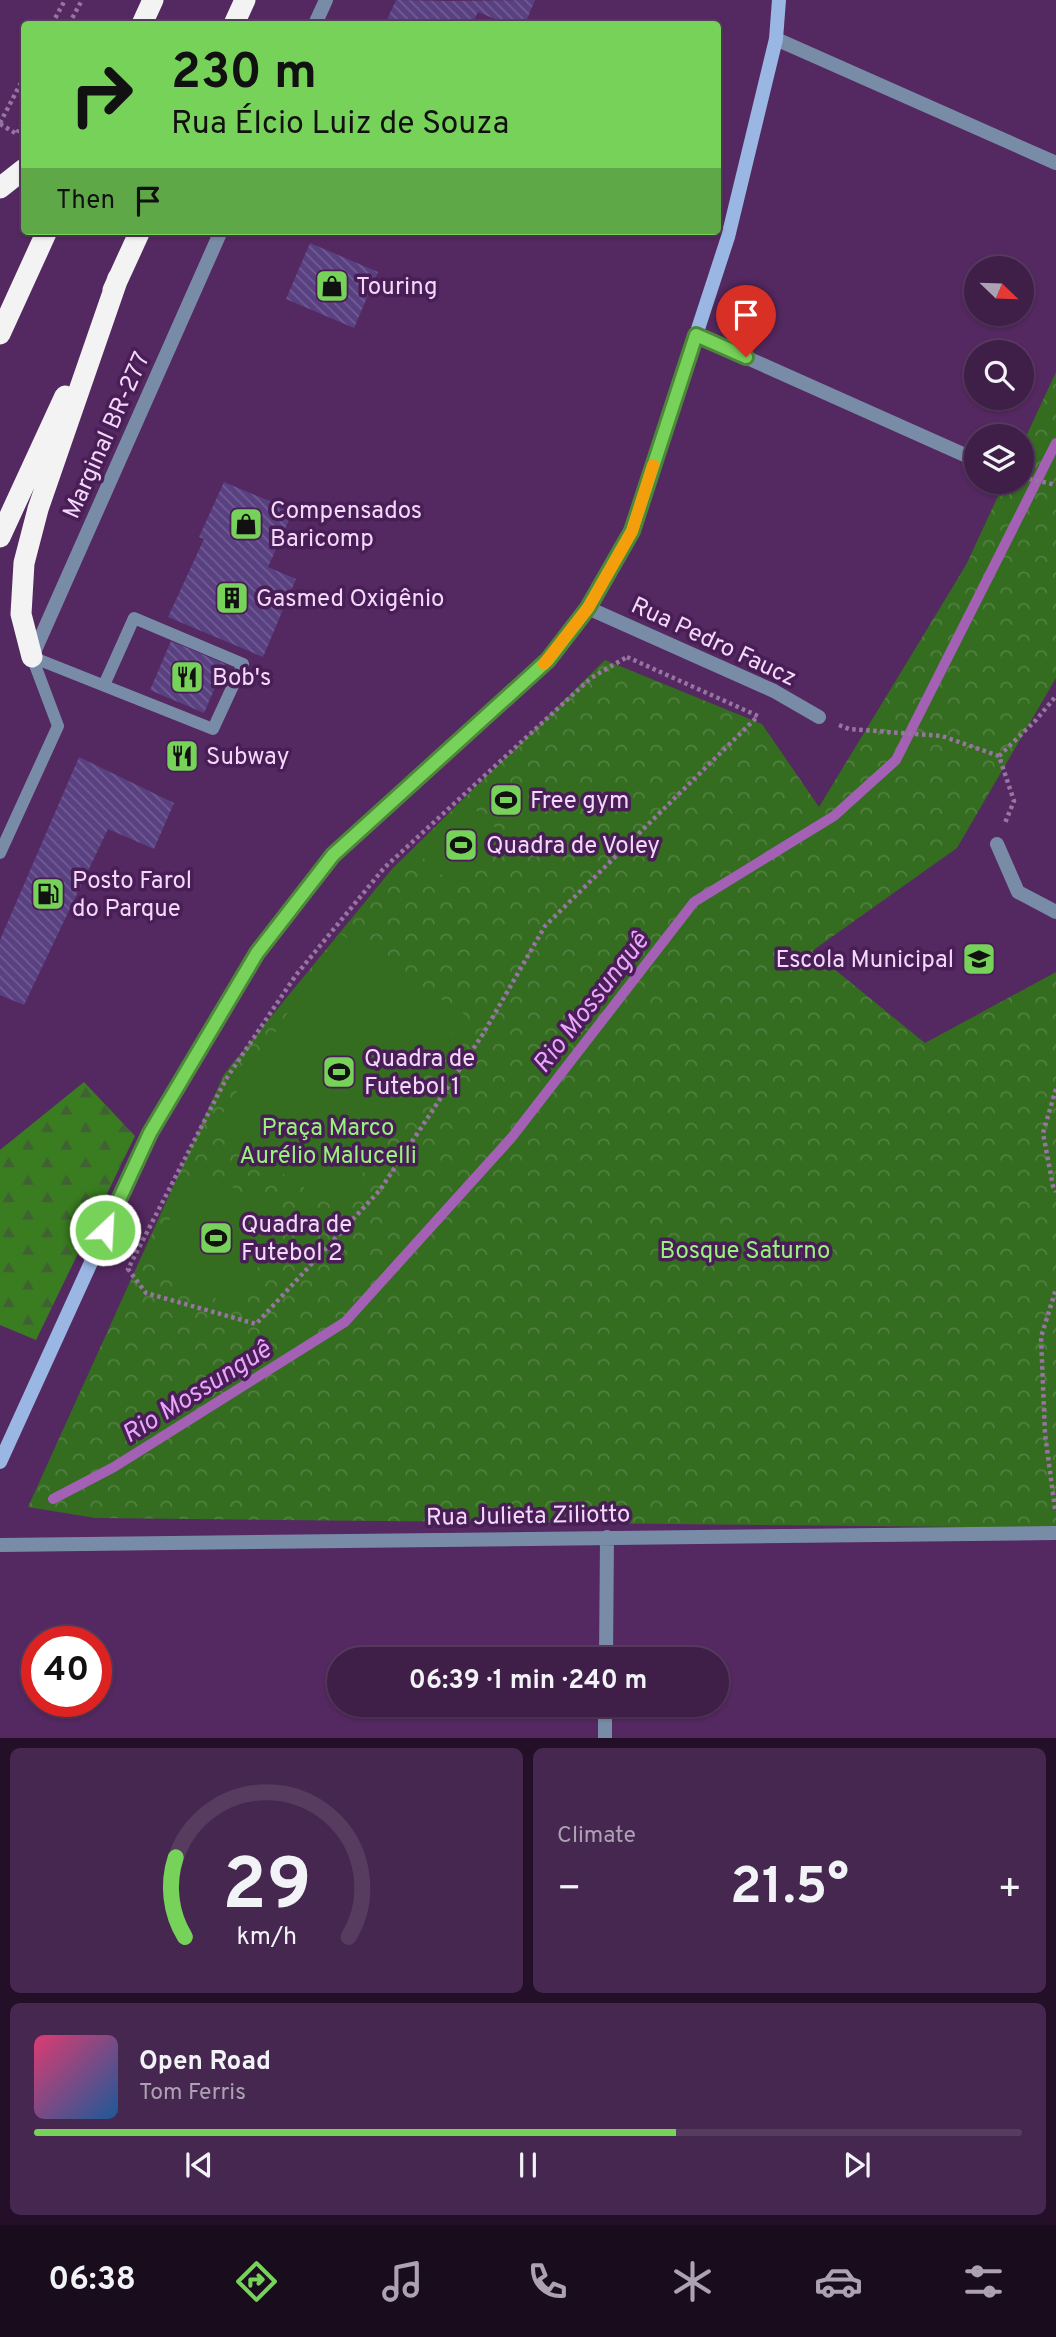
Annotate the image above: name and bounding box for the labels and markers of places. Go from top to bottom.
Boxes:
shop icon: Touring [313,267,351,305]
place label: Touring [356,273,438,303]
pin [716,285,776,357]
place label: Compensados Baricomp [270,497,422,555]
shop icon: Compensados Baricomp [227,505,265,543]
building icon: Gasmed Oxigênio [213,579,251,617]
place label: Gasmed Oxigênio [256,585,445,615]
restaurant icon: Bob's [168,658,206,696]
place label: Bob's [212,664,271,694]
restaurant icon: Subway [163,737,201,775]
place label: Subway [206,743,289,773]
sports icon: Free gym [487,781,525,819]
place label: Free gym [530,787,629,817]
sports icon: Quadra de Voley [442,826,480,864]
place label: Quadra de Voley [486,832,660,862]
place label: Posto Farol do Parque [72,867,192,925]
fuel station icon: Posto Farol do Parque [29,875,67,913]
school or university icon: Escola Municipal [960,940,998,978]
place label: Escola Municipal [775,946,954,976]
place label: Quadra de Futebol 1 [364,1045,475,1103]
sports icon: Quadra de Futebol 1 [320,1053,358,1091]
place label: Quadra de Futebol 2 [241,1211,352,1269]
sports icon: Quadra de Futebol 2 [197,1219,235,1257]

